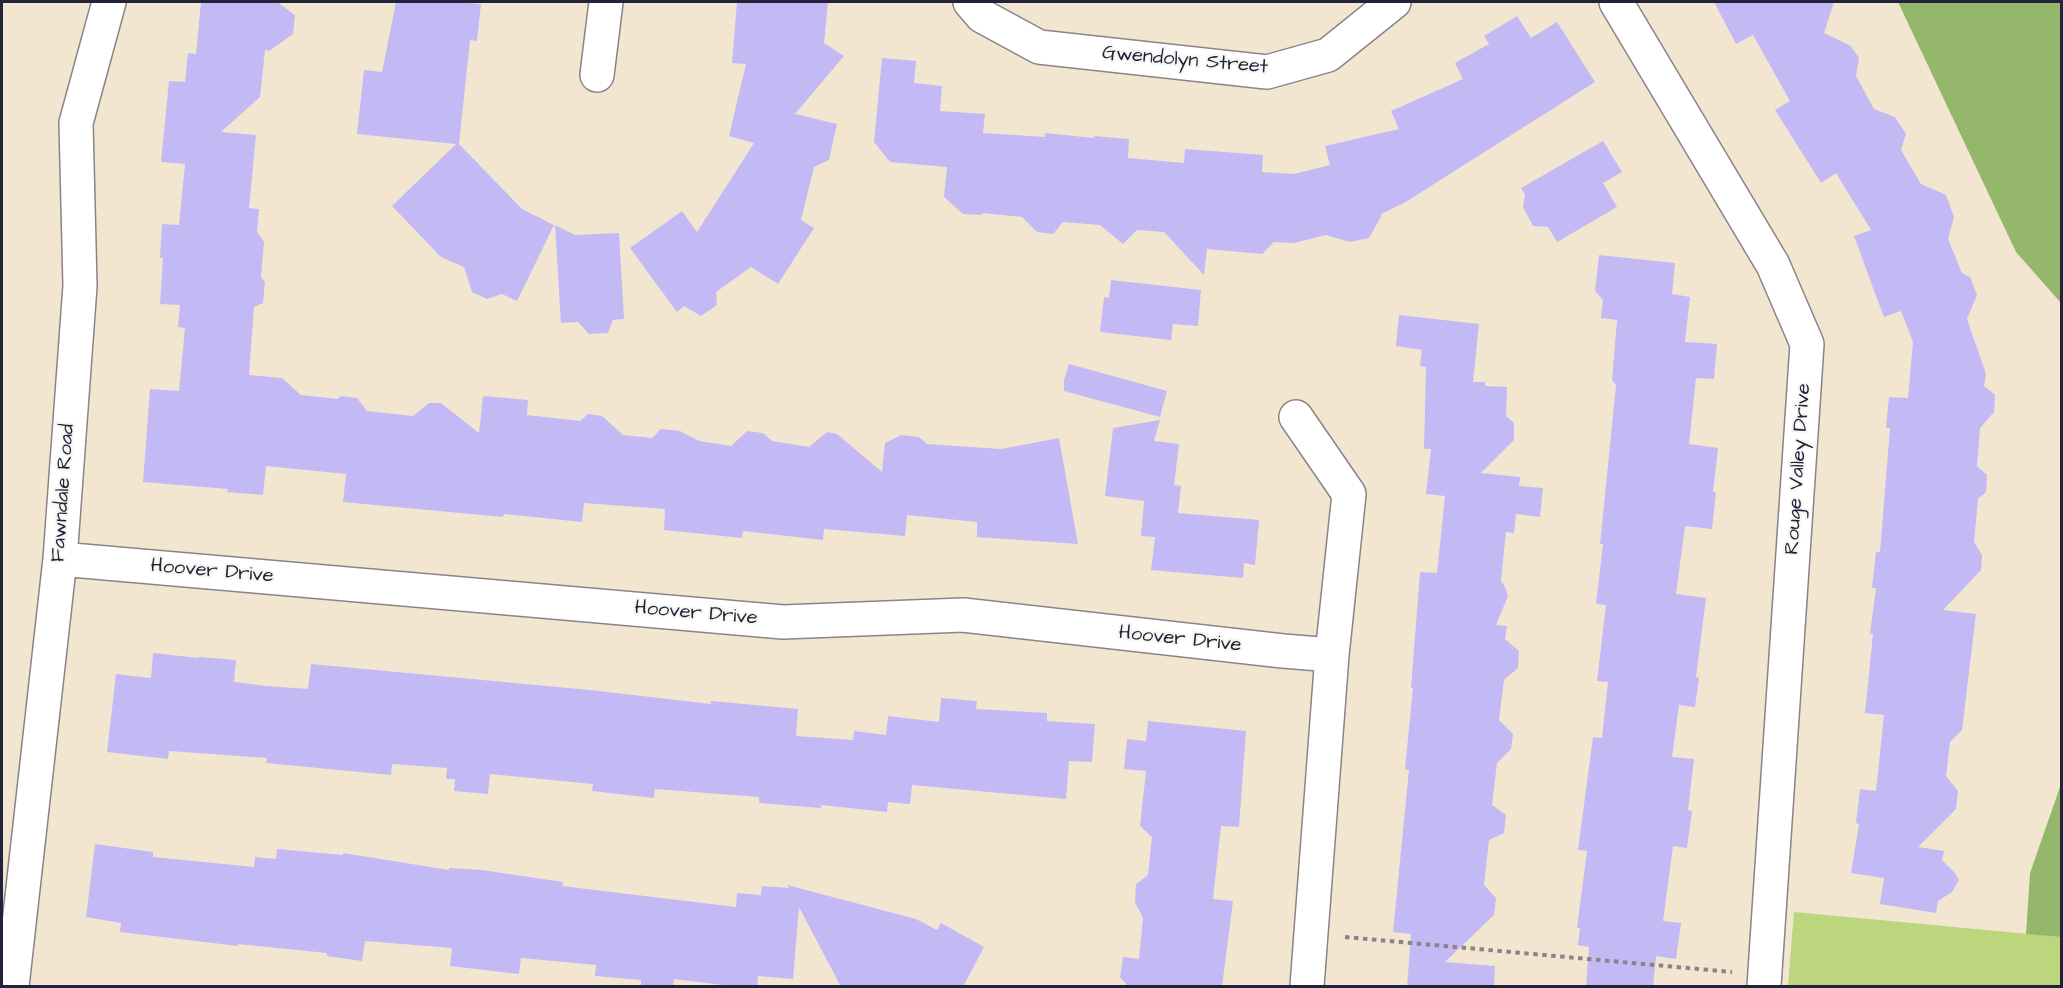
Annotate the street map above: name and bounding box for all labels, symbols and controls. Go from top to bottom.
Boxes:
street label: Gwendolyn Street [1101,42,1269,80]
street label: Rouge Valley Drive [1781,382,1817,556]
street label: Fawndale Road [47,423,81,563]
street label: Hoover Drive [150,555,274,589]
street label: Hoover Drive [634,597,758,631]
street label: Hoover Drive [1118,622,1242,658]

